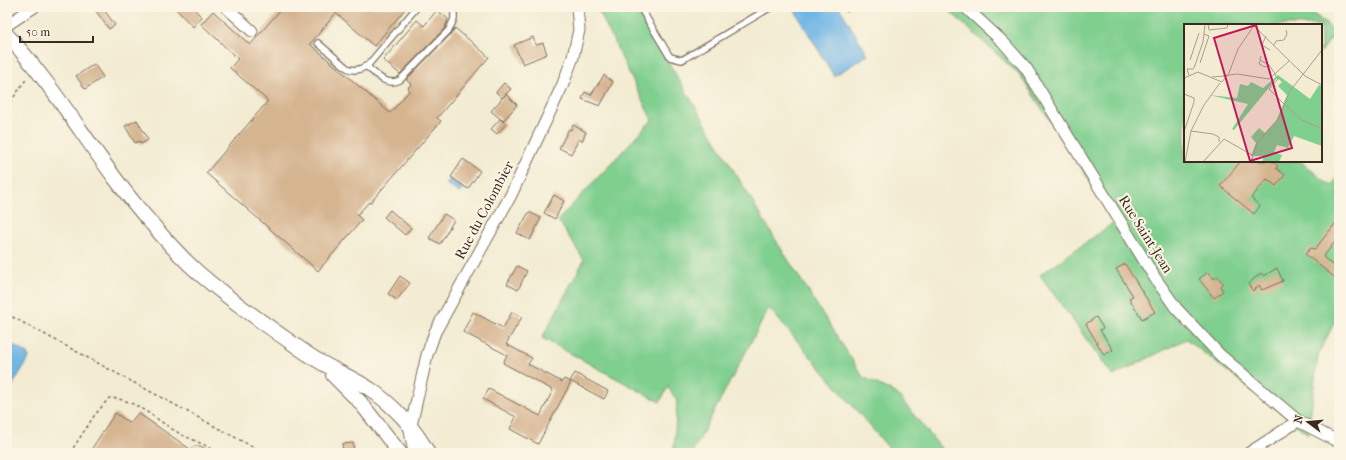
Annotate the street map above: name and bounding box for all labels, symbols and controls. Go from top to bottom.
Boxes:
scale bar [20,18,93,44]
inset map [1184,24,1322,162]
text: 50 m [26,25,50,39]
street label: Rue du Colombier [451,158,518,262]
street label: Rue Saint-Jean [1115,192,1176,276]
north arrow [1288,402,1328,442]
text: N [1291,413,1306,425]

